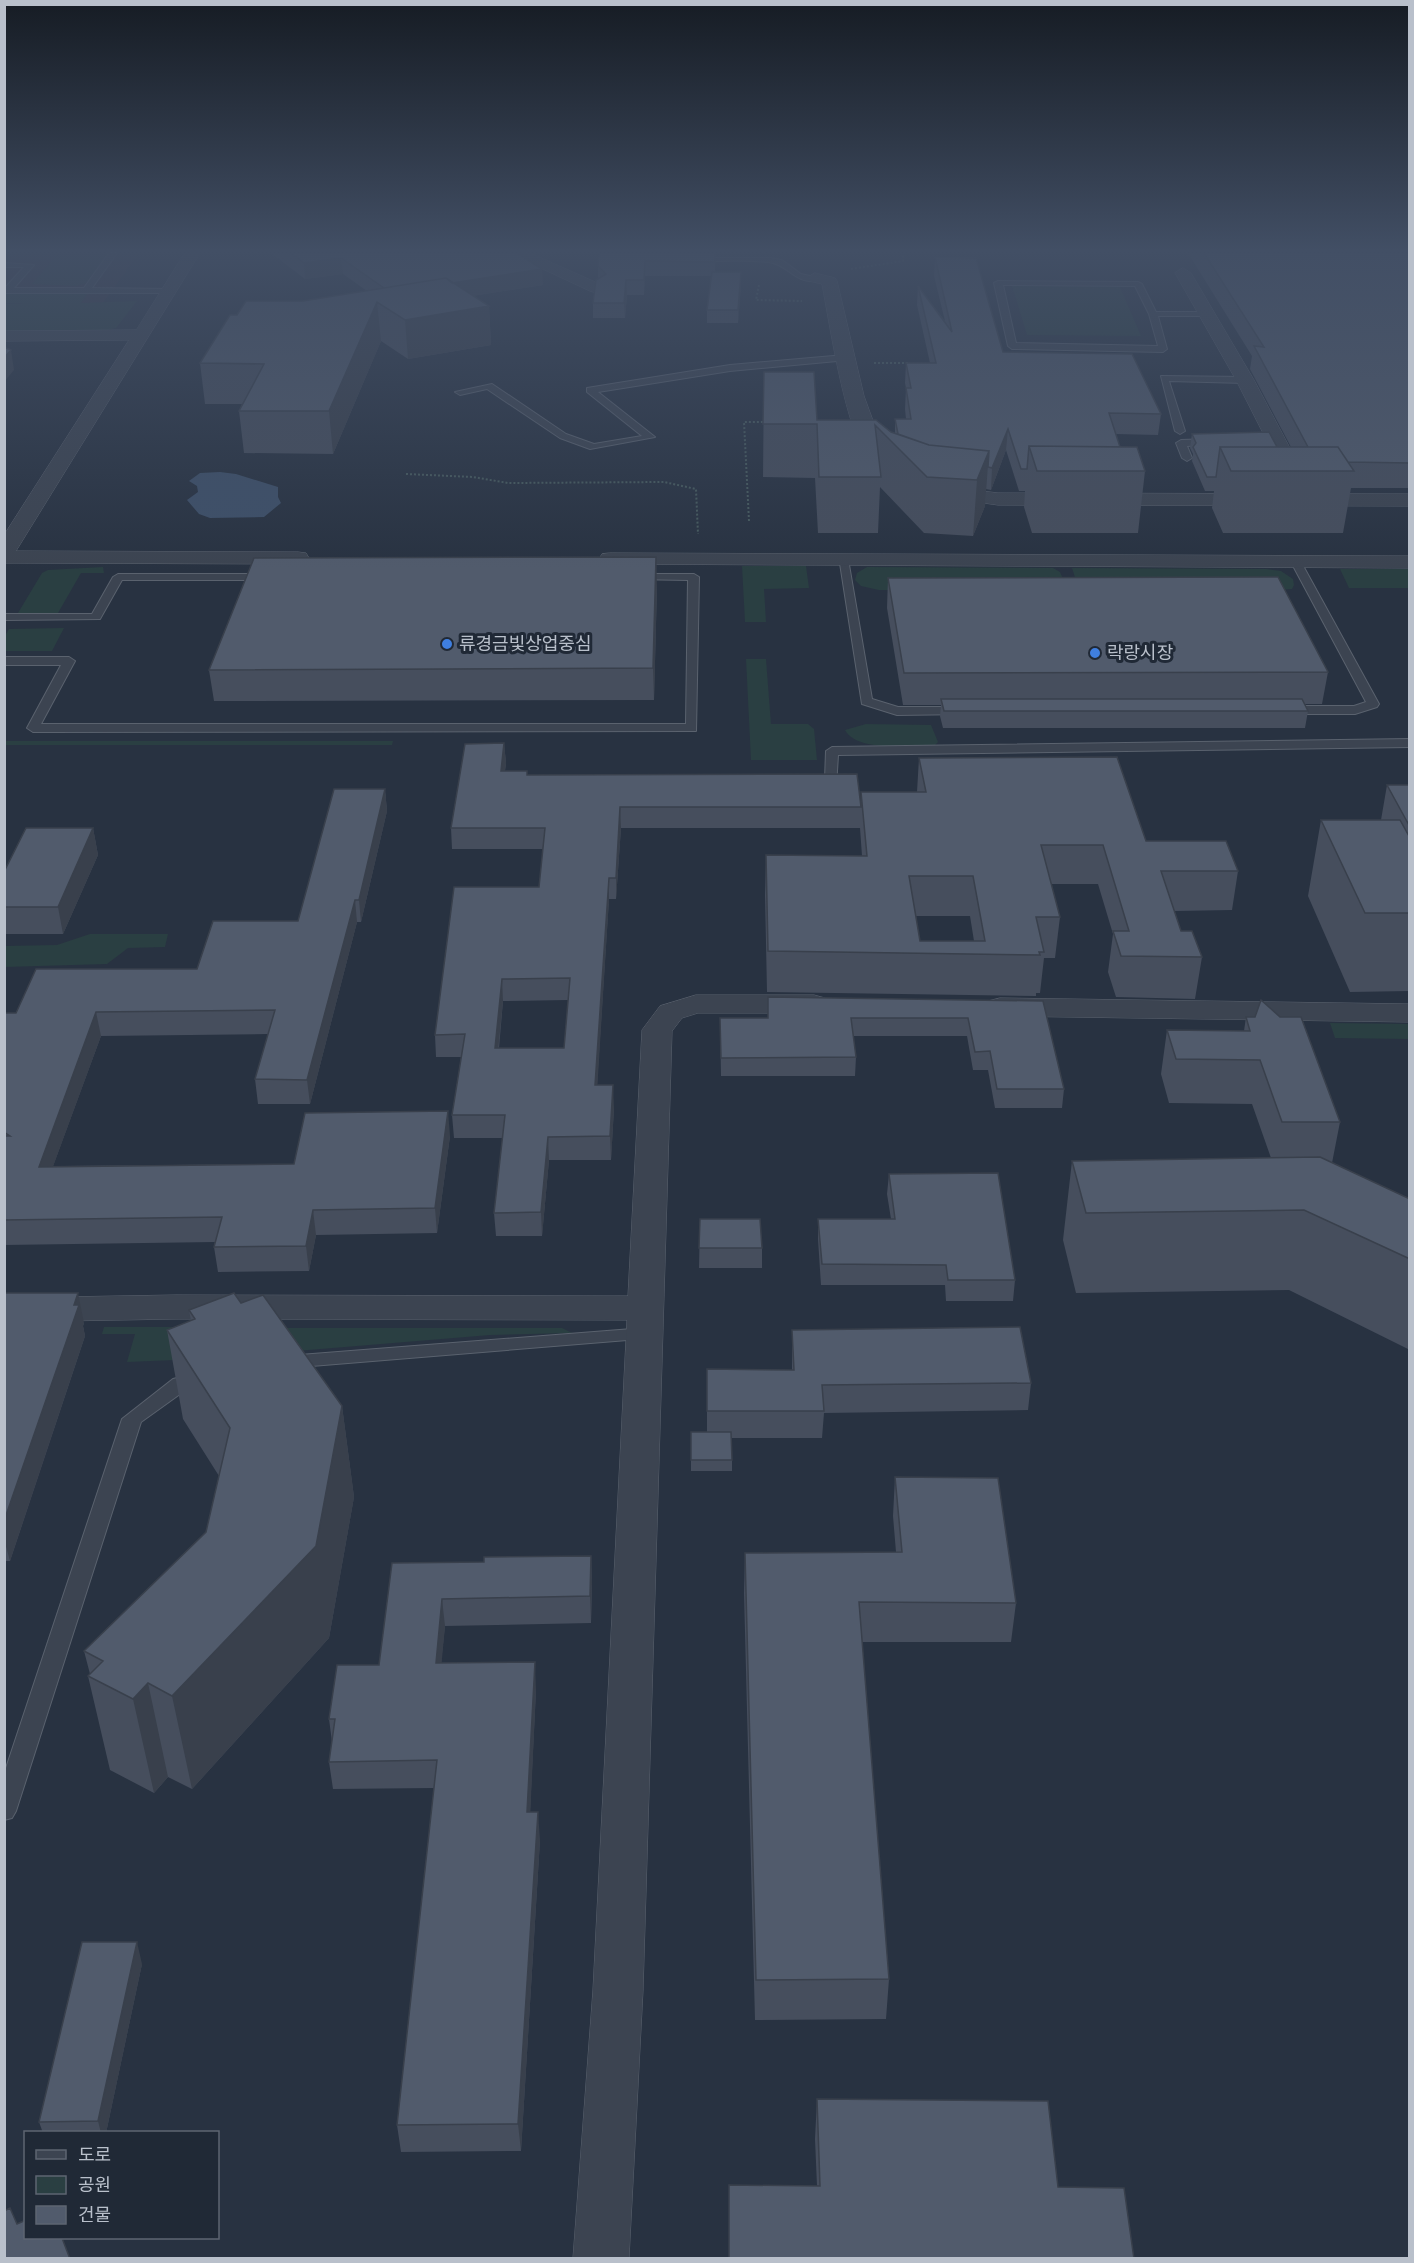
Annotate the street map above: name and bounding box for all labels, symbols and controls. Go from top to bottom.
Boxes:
place label: 류경금빛상업중심 [459,632,591,654]
marker: 류경금빛상업중심 [440,637,454,651]
place label: 락랑시장 [1107,641,1173,663]
marker: 락랑시장 [1088,646,1102,660]
legend [24,2131,219,2239]
text: 도로 [78,2143,111,2165]
text: 공원 [78,2173,111,2195]
text: 건물 [78,2203,111,2225]

